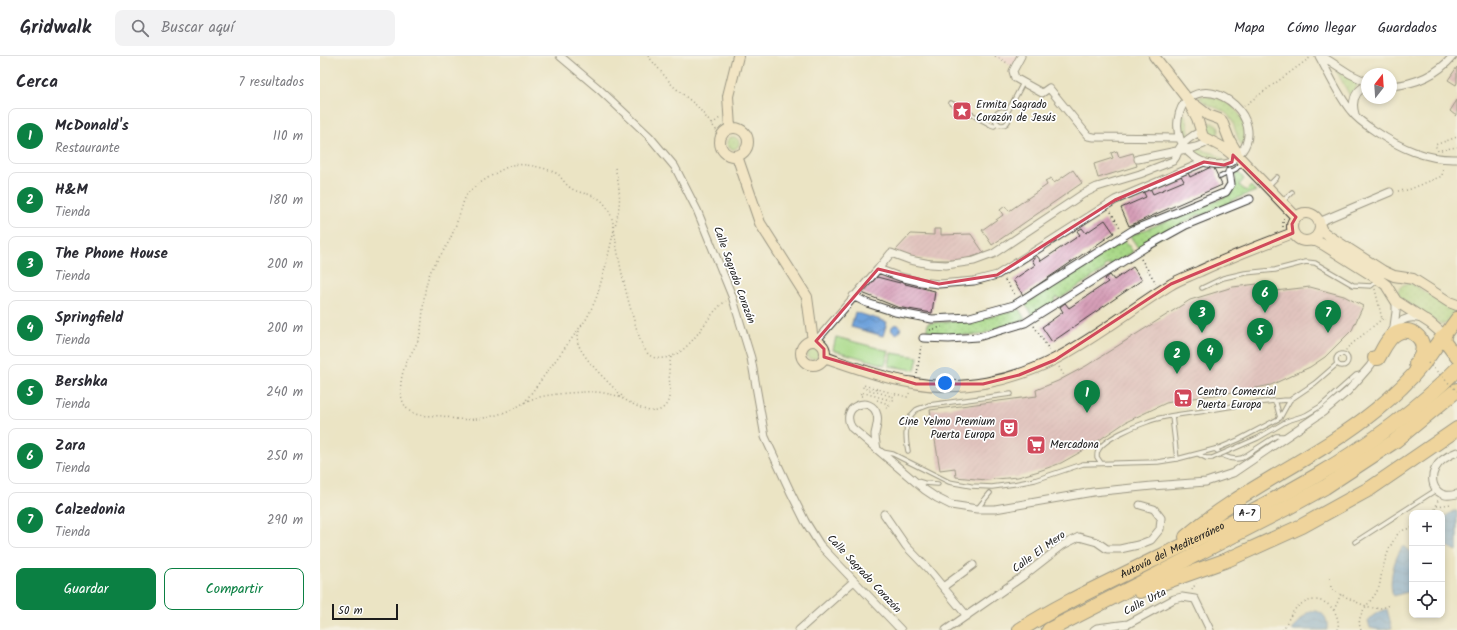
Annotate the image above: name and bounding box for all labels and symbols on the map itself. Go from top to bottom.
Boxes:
north arrow [1361,68,1397,104]
place label: Ermita Sagrado Corazón de Jesús [976,96,1056,127]
place icon: Ermita Sagrado Corazón de Jesús [951,100,973,122]
street label: Calle Sagrado Corazón [708,224,760,326]
pin: 6 [1252,280,1278,313]
pin: 3 [1189,300,1215,333]
pin: 7 [1315,300,1341,333]
pin: 5 [1247,318,1273,351]
pin: 4 [1197,338,1223,371]
pin: 2 [1164,341,1190,374]
your location [935,373,955,393]
pin: 1 [1074,380,1100,413]
place label: Centro Comercial Puerta Europa [1197,383,1276,414]
supermarket icon: Centro Comercial Puerta Europa [1172,387,1194,409]
place label: Cine Yelmo Premium Puerta Europa [898,413,995,444]
theatre icon: Cine Yelmo Premium Puerta Europa [998,417,1020,439]
supermarket icon: Mercadona [1025,434,1047,456]
place label: Mercadona [1050,436,1099,454]
road number: A-7 [1234,505,1260,521]
street label: Autovía del Mediterráneo [1117,517,1228,584]
street label: Calle El Mero [1009,526,1069,578]
street label: Calle Sagrado Corazón [822,530,906,618]
street label: Calle Urta [1120,584,1170,620]
scale bar [332,602,398,621]

